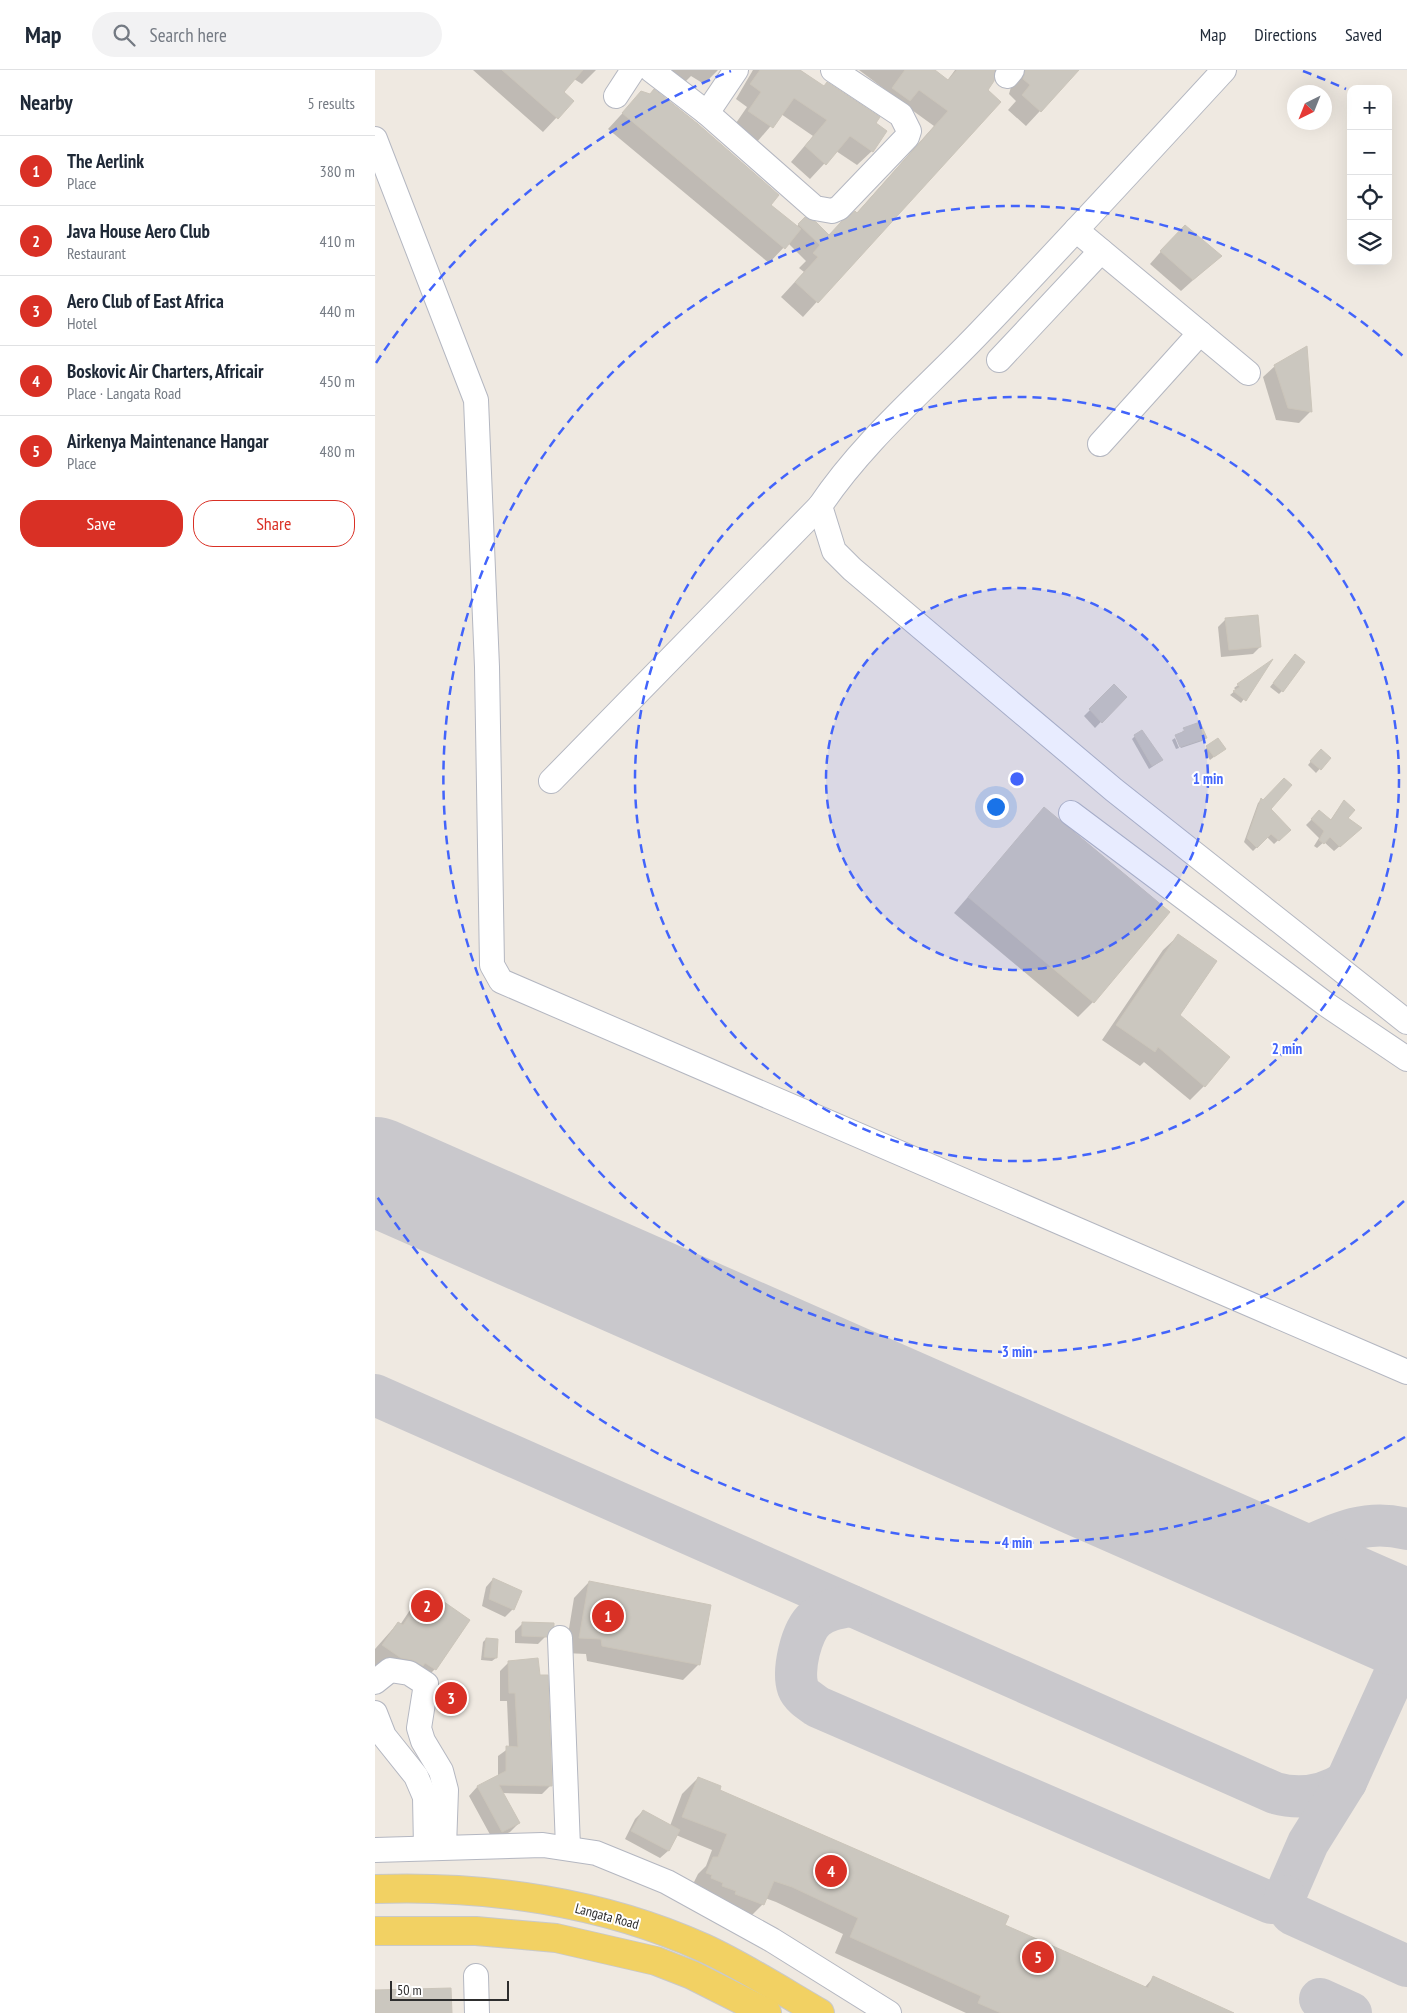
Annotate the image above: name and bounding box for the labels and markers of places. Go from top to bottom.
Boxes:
centre of rings [1008,770,1026,788]
pin: 2 [411,1587,443,1625]
pin: 1 [592,1597,624,1635]
pin: 3 [435,1679,467,1717]
pin: 4 [815,1852,847,1890]
pin: 5 [1022,1938,1054,1976]

